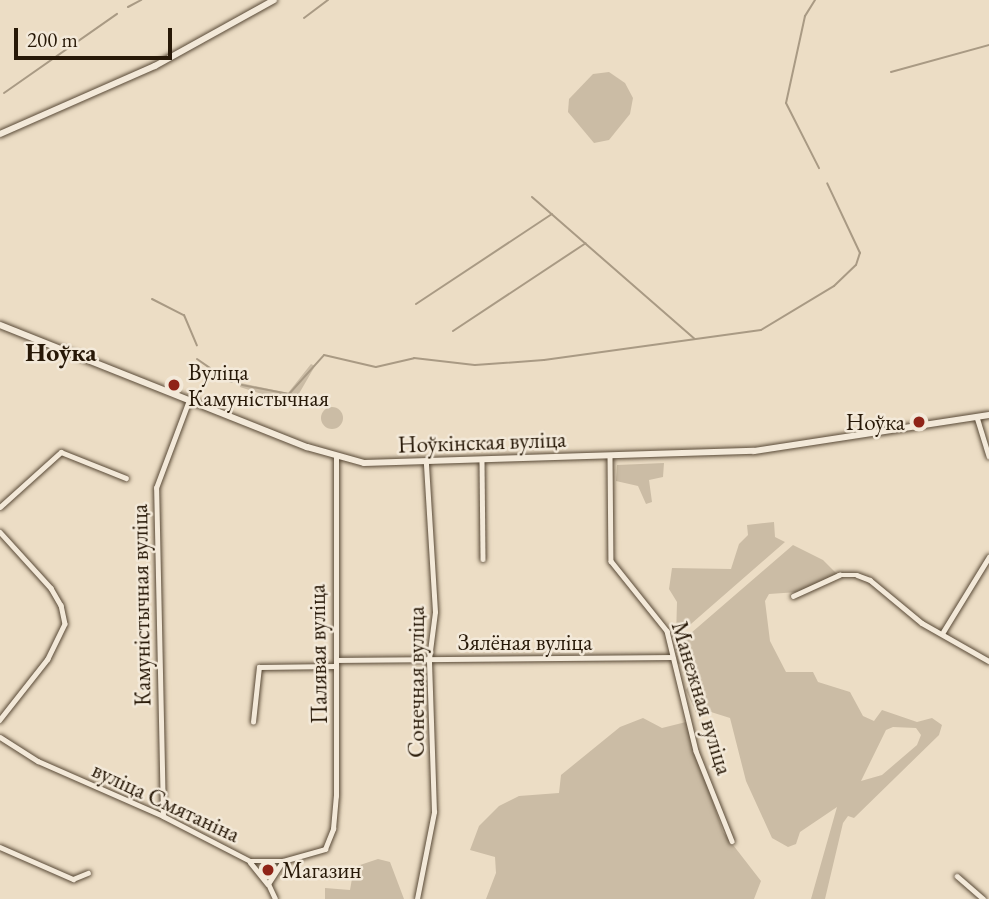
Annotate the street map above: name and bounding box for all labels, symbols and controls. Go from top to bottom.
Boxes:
scale bar [18,14,175,58]
text: 200 m [27,26,78,53]
district label: Ноўка [25,337,97,369]
place label: Вуліца Камуністычная [188,358,329,412]
marker: Вуліца Камуністычная [166,377,182,393]
place label: Ноўка [846,408,905,436]
marker: Ноўка [911,414,927,430]
street label: Ноўкінская вуліца [397,425,567,459]
street label: Камуністычная вуліца [125,504,157,706]
street label: Палявая вуліца [303,584,333,724]
street label: Сонечная вуліца [402,606,430,758]
street label: Манежная вуліца [666,618,738,778]
street label: Зялёная вуліца [458,628,592,656]
street label: вуліца Смятаніна [88,756,244,848]
place label: Магазин [282,856,361,884]
marker: Магазин [260,862,276,878]

